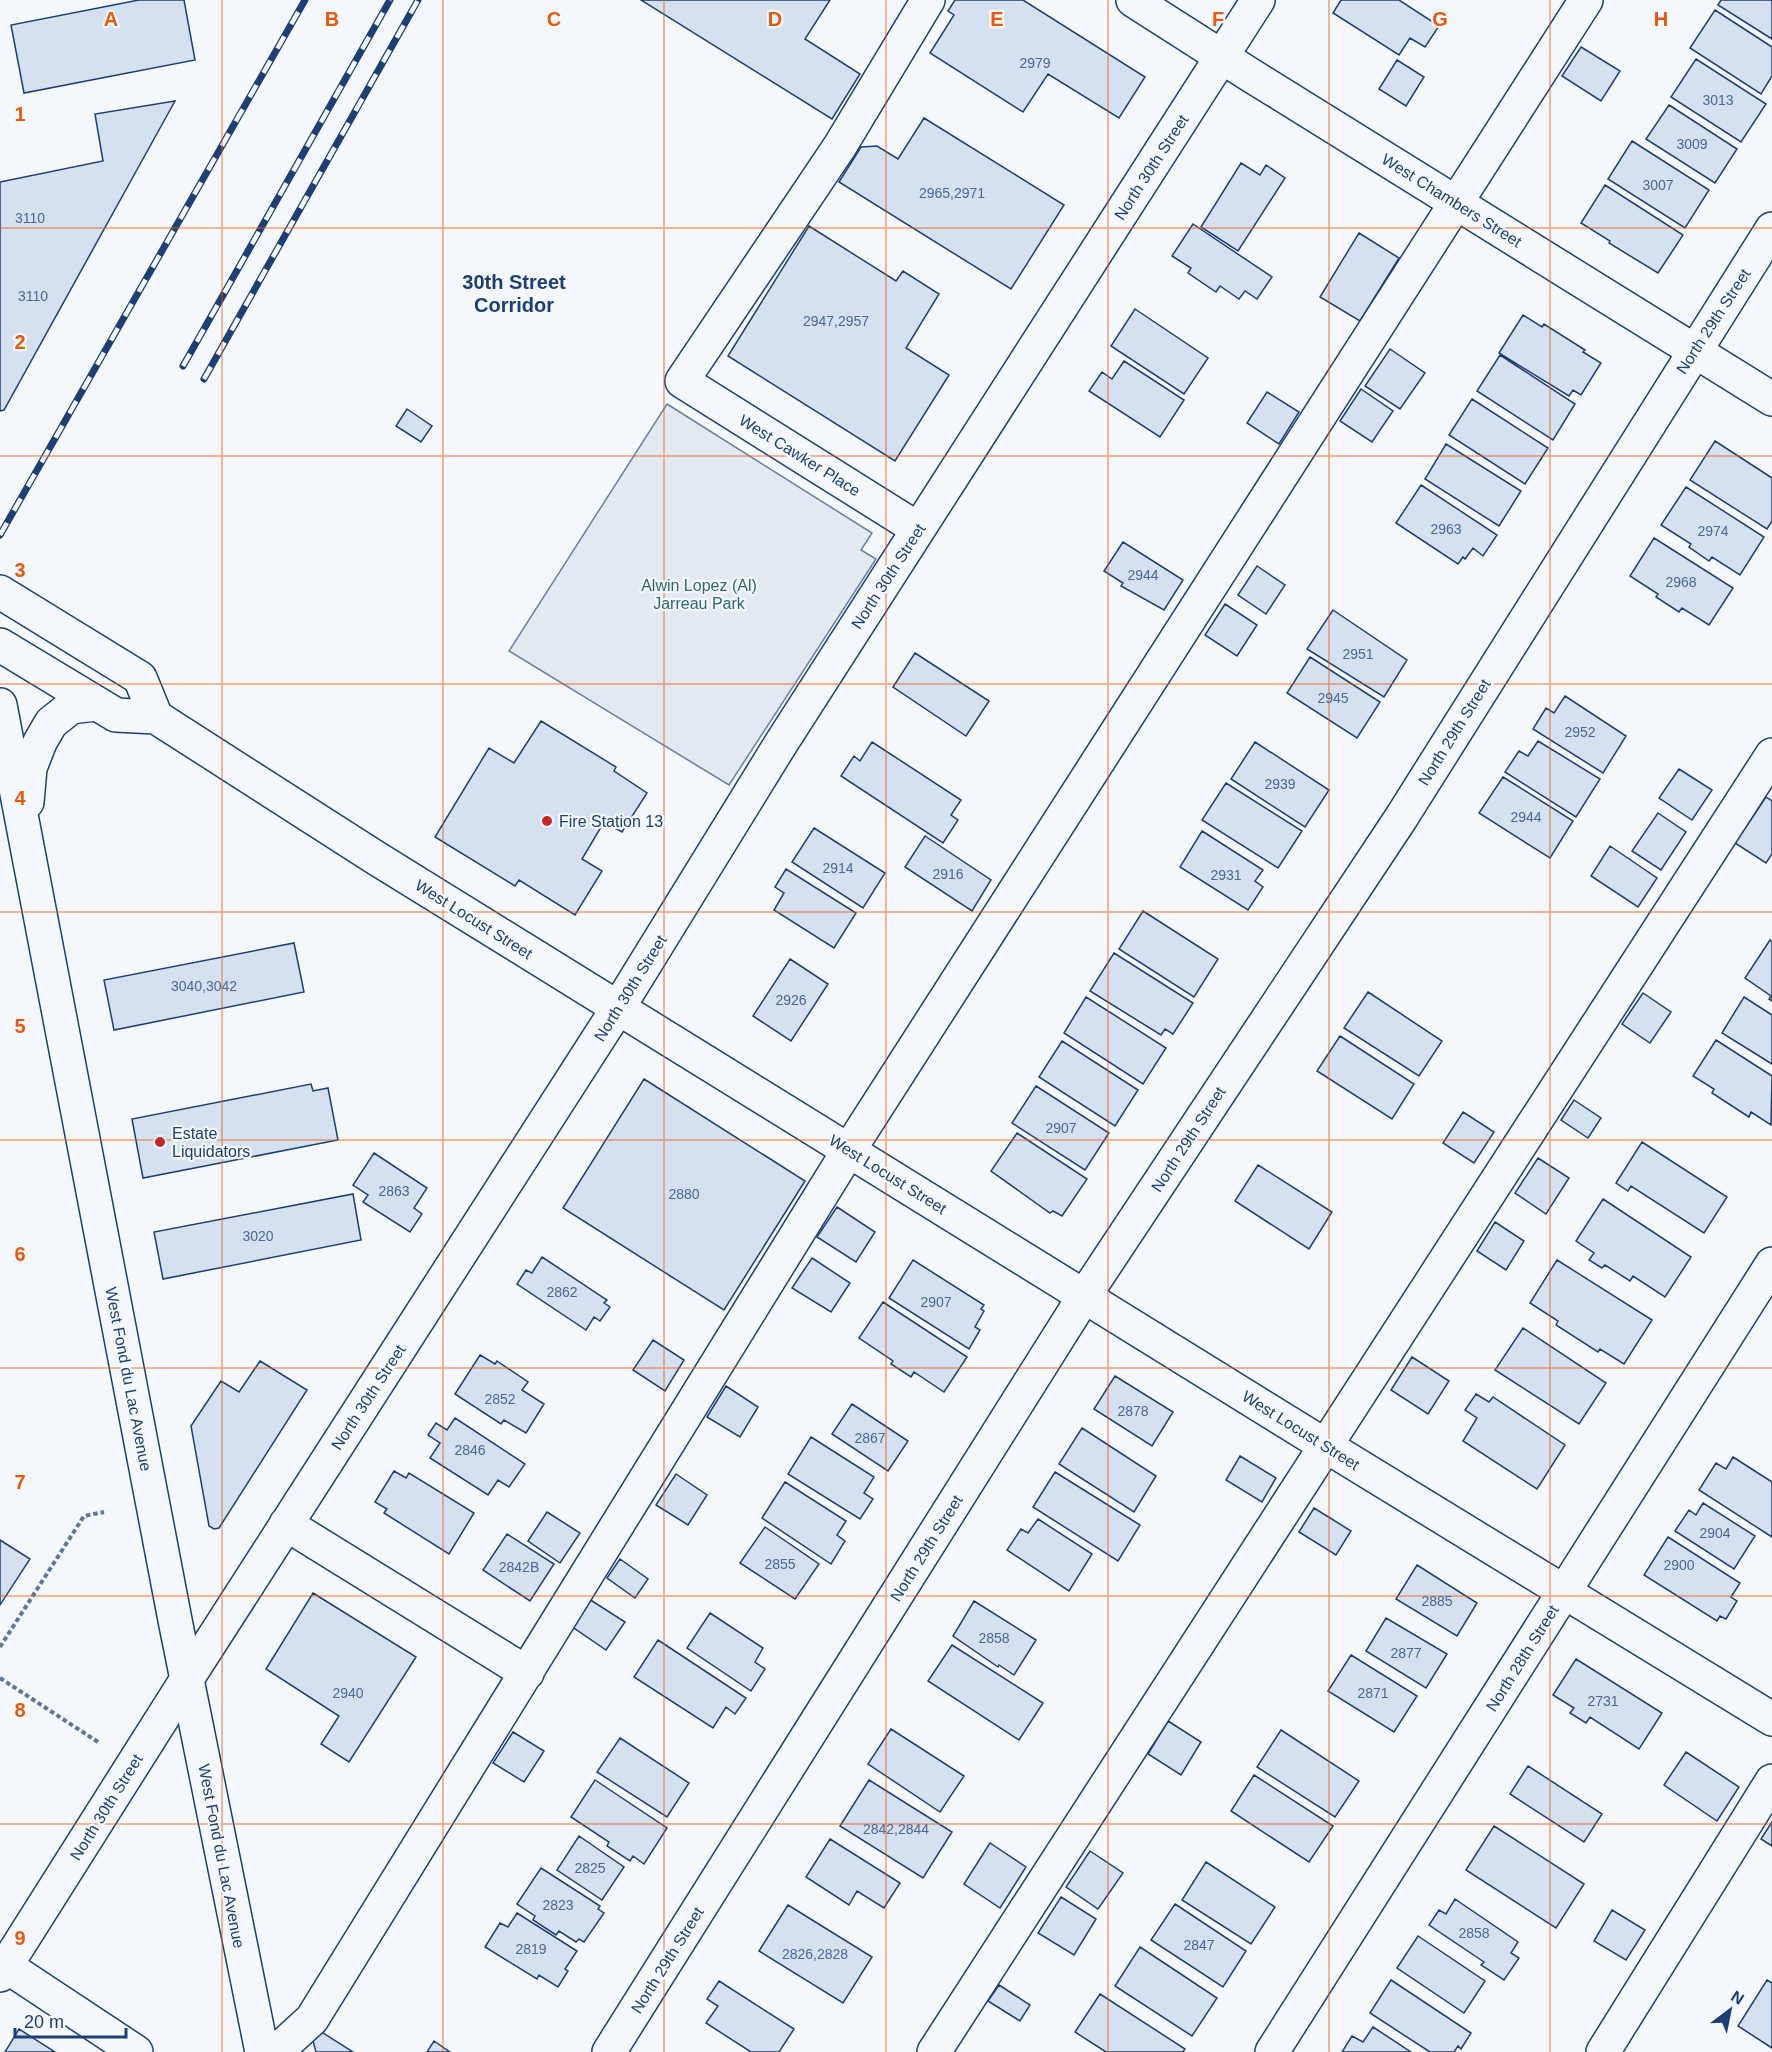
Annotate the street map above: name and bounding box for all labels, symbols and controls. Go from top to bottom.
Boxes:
text: A [104,8,118,30]
text: B [325,8,339,30]
text: C [547,8,561,30]
text: D [768,8,782,30]
text: E [990,8,1004,30]
text: F [1212,8,1224,30]
text: G [1432,8,1448,30]
text: H [1654,8,1668,30]
house number: 2979 [1019,55,1051,71]
house number: 3013 [1702,92,1734,108]
text: 1 [14,103,26,125]
street label: North 30th Street [1111,111,1192,223]
house number: 3009 [1676,136,1708,152]
street label: West Chambers Street [1379,150,1525,251]
house number: 3007 [1642,177,1674,193]
house number: 2965,2971 [919,185,985,201]
house number: 3110 [15,210,45,226]
street label: North 29th Street [1673,265,1754,377]
district label: 30th Street Corridor [462,271,566,316]
house number: 3110 [18,288,48,304]
house number: 2947,2957 [803,313,869,329]
text: 2 [14,331,26,353]
street label: West Cawker Place [736,411,863,500]
street label: North 30th Street [848,520,929,632]
house number: 2963 [1430,521,1462,537]
house number: 2974 [1697,523,1729,539]
text: 3 [14,559,26,581]
house number: 2944 [1127,567,1159,583]
house number: 2968 [1665,574,1697,590]
park label: Alwin Lopez (Al) Jarreau Park [641,577,757,612]
house number: 2951 [1342,646,1374,662]
street label: North 29th Street [1415,676,1494,788]
house number: 2945 [1317,690,1349,706]
house number: 2952 [1564,724,1596,740]
house number: 2939 [1264,776,1296,792]
text: 4 [14,787,26,809]
house number: 2944 [1510,809,1542,825]
place label: Fire Station 13 [559,813,663,830]
marker: Fire Station 13 [540,814,554,828]
house number: 2914 [822,860,854,876]
house number: 2916 [932,866,964,882]
house number: 2931 [1210,867,1242,883]
street label: West Locust Street [412,876,536,963]
street label: North 30th Street [591,932,670,1044]
house number: 3040,3042 [171,978,237,994]
house number: 2926 [775,992,807,1008]
text: 5 [14,1015,26,1037]
street label: North 29th Street [1148,1083,1229,1195]
house number: 2907 [1045,1120,1077,1136]
place label: Estate Liquidators [172,1125,250,1160]
street label: West Locust Street [826,1131,950,1218]
marker: Estate Liquidators [153,1135,167,1149]
house number: 2863 [378,1183,410,1199]
house number: 2880 [668,1186,700,1202]
house number: 3020 [242,1228,274,1244]
text: 6 [14,1243,26,1265]
house number: 2862 [546,1284,578,1300]
street label: West Fond du Lac Avenue [102,1286,155,1473]
house number: 2907 [920,1294,952,1310]
street label: North 30th Street [328,1341,409,1453]
street label: West Locust Street [1239,1387,1363,1474]
house number: 2852 [484,1391,516,1407]
house number: 2878 [1117,1403,1149,1419]
house number: 2867 [854,1430,886,1446]
house number: 2846 [454,1442,486,1458]
text: 7 [14,1471,26,1493]
street label: North 29th Street [887,1492,966,1604]
house number: 2904 [1699,1525,1731,1541]
house number: 2855 [764,1556,796,1572]
house number: 2900 [1663,1557,1695,1573]
house number: 2842B [499,1559,539,1575]
house number: 2885 [1421,1593,1453,1609]
street label: North 28th Street [1483,1602,1562,1714]
house number: 2858 [978,1630,1010,1646]
house number: 2877 [1390,1645,1422,1661]
house number: 2940 [332,1685,364,1701]
house number: 2871 [1357,1685,1389,1701]
house number: 2731 [1587,1693,1619,1709]
text: 8 [14,1699,26,1721]
street label: North 30th Street [67,1751,146,1863]
street label: West Fond du Lac Avenue [195,1763,248,1950]
house number: 2842,2844 [863,1821,929,1837]
house number: 2825 [574,1860,606,1876]
house number: 2823 [542,1897,574,1913]
street label: North 29th Street [628,1904,707,2016]
house number: 2858 [1458,1925,1490,1941]
text: 9 [14,1927,26,1949]
house number: 2847 [1183,1937,1215,1953]
house number: 2819 [515,1941,547,1957]
house number: 2826,2828 [782,1946,848,1962]
north arrow [1700,1980,1760,2040]
text: N [1728,1987,1747,2008]
scale bar [15,2001,126,2039]
text: 20 m [24,2012,64,2032]

